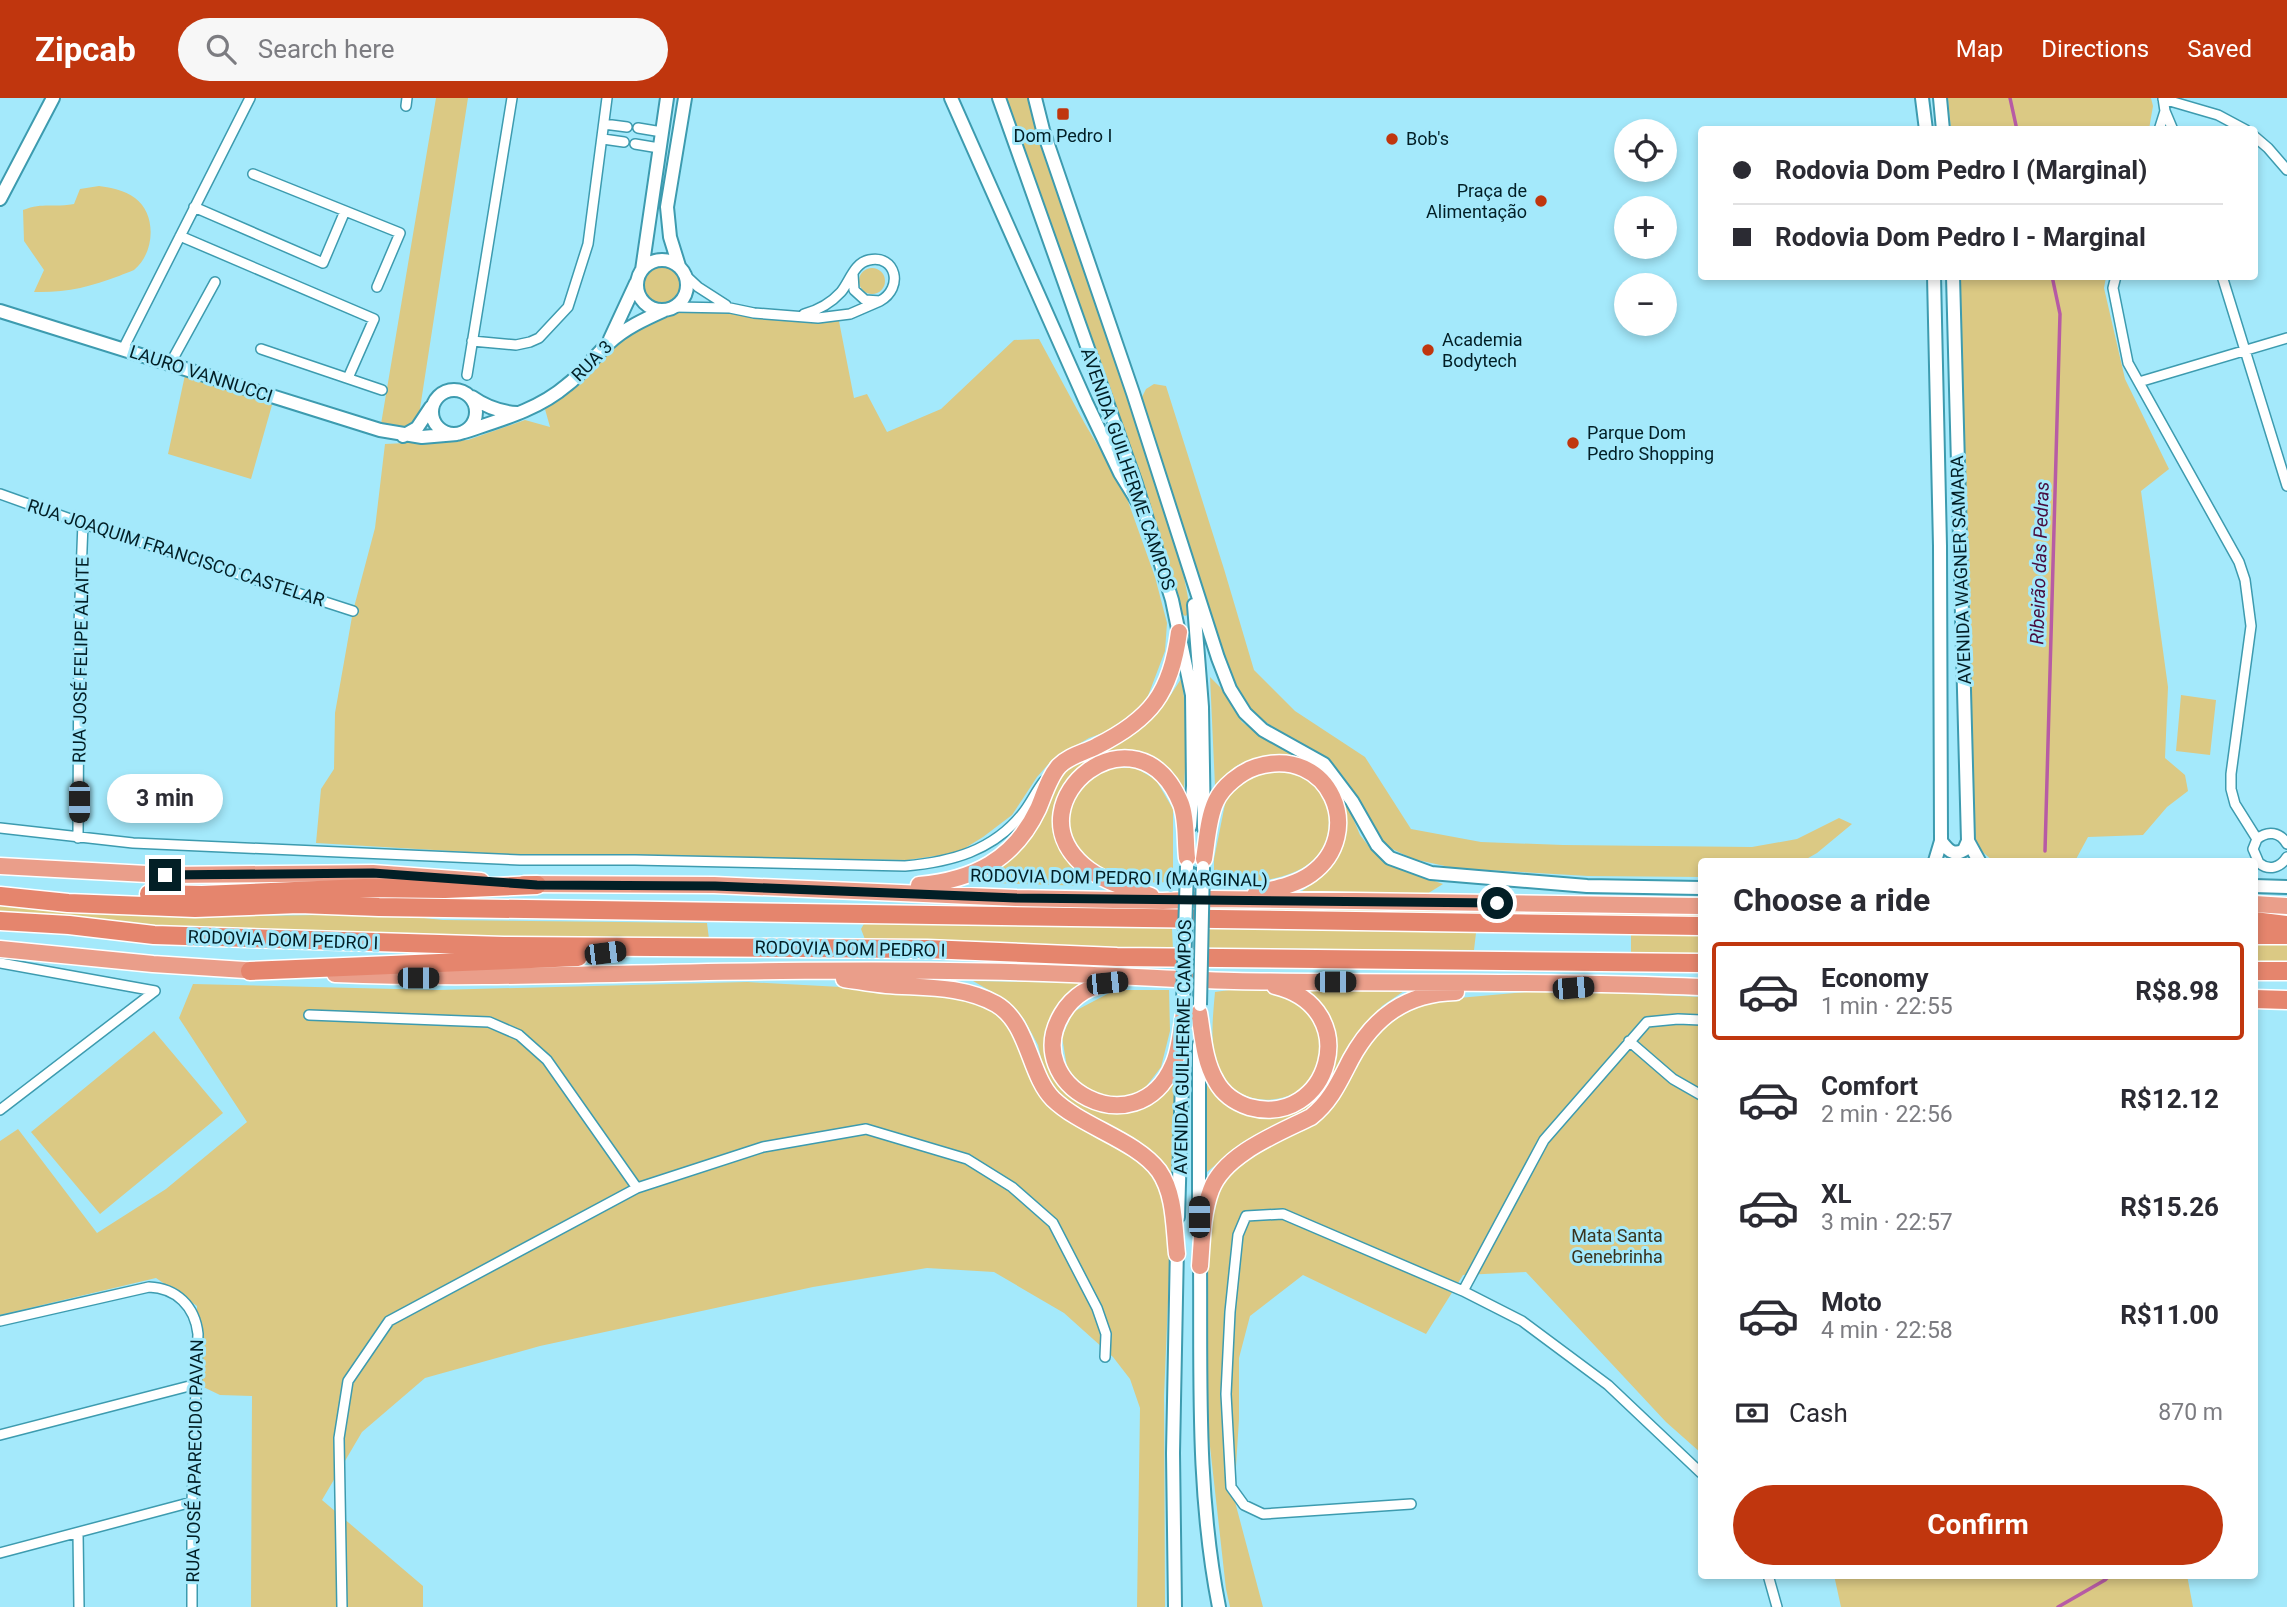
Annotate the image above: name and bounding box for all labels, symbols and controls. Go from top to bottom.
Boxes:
search box [178,18,668,81]
text: Zipcab [35,30,136,69]
icon: search [202,30,240,68]
text: Search here [258,34,395,64]
text: Map [1956,35,2003,63]
text: Directions [2041,35,2149,63]
text: Saved [2187,35,2252,63]
marker: Dom Pedro I [1055,106,1071,122]
map controls [1614,119,1677,336]
button: locate [1614,119,1677,182]
place label: Dom Pedro I [1014,125,1112,146]
place label: Bob's [1406,128,1449,149]
marker: Bob's [1384,131,1400,147]
text: Rodovia Dom Pedro I (Marginal) [1775,155,2147,185]
place label: Praça de Alimentação [1426,180,1527,222]
marker: Praça de Alimentação [1533,193,1549,209]
button: + [1614,196,1677,259]
text: Rodovia Dom Pedro I - Marginal [1775,222,2146,252]
button: − [1614,273,1677,336]
place label: Academia Bodytech [1442,329,1523,371]
street label: RUA 3 [567,336,616,385]
street label: LAURO VANNUCCI [127,340,275,407]
marker: Academia Bodytech [1420,342,1436,358]
street label: AVENIDA GUILHERME CAMPOS [1077,345,1180,593]
place label: Parque Dom Pedro Shopping [1587,422,1714,464]
marker: Parque Dom Pedro Shopping [1565,435,1581,451]
street label: AVENIDA WAGNER SAMARA [1946,455,1975,685]
water label: Ribeirão das Pedras [2025,481,2054,645]
street label: RUA JOAQUIM FRANCISCO CASTELAR [25,494,327,611]
street label: RUA JOSÉ FELIPE ALAITE [68,557,93,763]
callout: 3 min [107,774,223,822]
car [69,781,90,823]
text: 3 min [136,785,194,812]
route end [149,859,181,891]
street label: RODOVIA DOM PEDRO I (MARGINAL) [970,864,1268,892]
text: Choose a ride [1733,881,1930,919]
route start [1481,887,1513,919]
street label: AVENIDA GUILHERME CAMPOS [1170,919,1195,1175]
street label: RODOVIA DOM PEDRO I [187,926,379,953]
street label: RODOVIA DOM PEDRO I [754,936,946,961]
car [583,940,628,966]
icon: car [1737,960,1800,1023]
text: Economy [1821,963,1928,993]
car [398,968,440,989]
car [1086,970,1129,996]
car [1315,972,1357,993]
car [1552,976,1595,1000]
text: R$8.98 [2135,976,2219,1006]
text: 1 min · 22:55 [1821,993,1953,1020]
icon: car [1737,1068,1800,1131]
text: Comfort [1821,1071,1918,1101]
text: R$12.12 [2120,1084,2219,1114]
text: 2 min · 22:56 [1821,1101,1953,1128]
icon: car [1737,1176,1800,1239]
text: XL [1821,1179,1852,1209]
text: R$15.26 [2120,1192,2219,1222]
car [1189,1196,1210,1238]
text: 3 min · 22:57 [1821,1209,1953,1236]
park label: Mata Santa Genebrinha [1571,1225,1663,1267]
icon: car [1737,1284,1800,1347]
text: Moto [1821,1287,1882,1317]
text: R$11.00 [2120,1300,2219,1330]
text: 4 min · 22:58 [1821,1317,1953,1344]
street label: RUA JOSÉ APARECIDO PAVAN [182,1339,207,1583]
icon: cash [1733,1394,1771,1432]
text: Cash [1789,1398,1848,1428]
text: 870 m [2158,1399,2223,1426]
button: Confirm [1733,1485,2223,1565]

